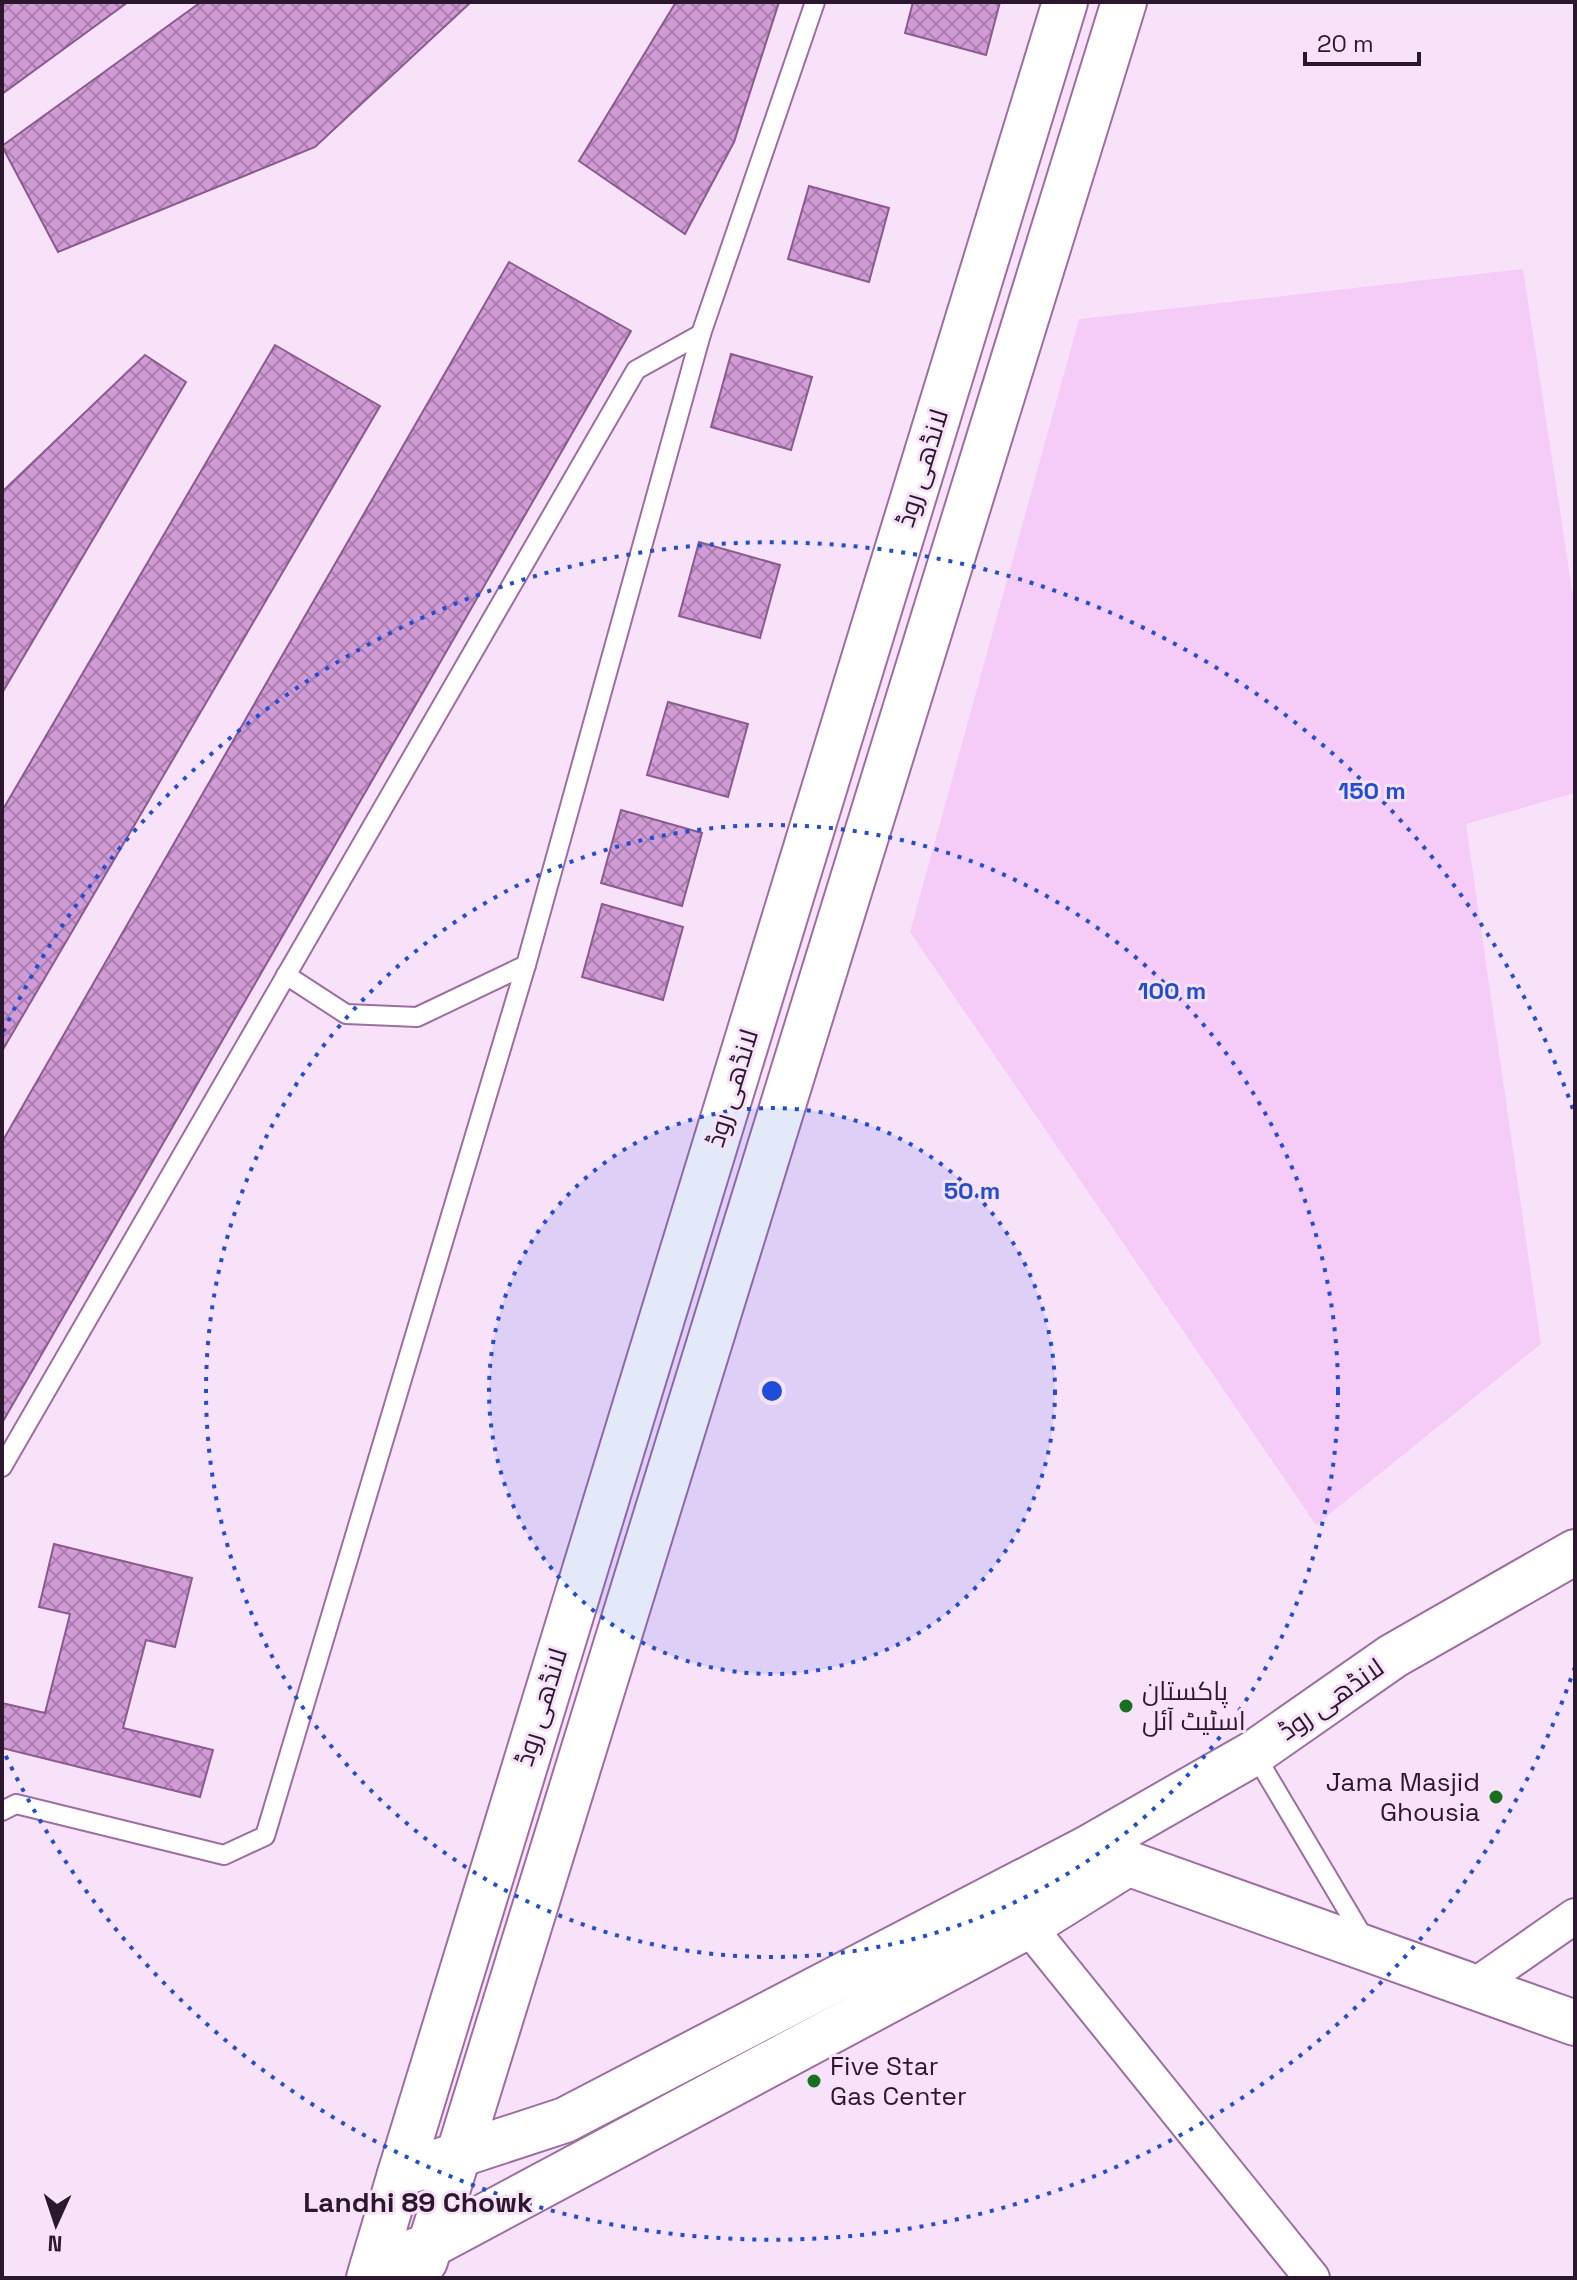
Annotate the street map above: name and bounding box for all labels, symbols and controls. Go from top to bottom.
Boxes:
scale bar [1305,16,1419,66]
text: 20 m [1317,28,1374,59]
street label: لانڈھی روڈ [888,405,956,531]
text: 150 m [1338,775,1406,806]
text: 100 m [1138,975,1206,1006]
street label: لانڈھی روڈ [698,1025,766,1151]
text: 50 m [944,1175,1000,1206]
centre of rings [758,1377,786,1405]
street label: لانڈھی روڈ [507,1644,575,1770]
street label: لانڈھی روڈ [1271,1650,1391,1748]
place label: پاکستان اسٹیٹ آئل [1142,1674,1246,1738]
marker: پاکستان اسٹیٹ آئل [1117,1697,1135,1715]
place label: Jama Masjid Ghousia [1326,1765,1480,1829]
marker: Jama Masjid Ghousia [1487,1788,1505,1806]
place label: Five Star Gas Center [830,2049,967,2113]
marker: Five Star Gas Center [805,2072,823,2090]
north arrow [16,2184,96,2264]
district label: Landhi 89 Chowk [303,2184,533,2220]
text: N [47,2230,63,2258]

